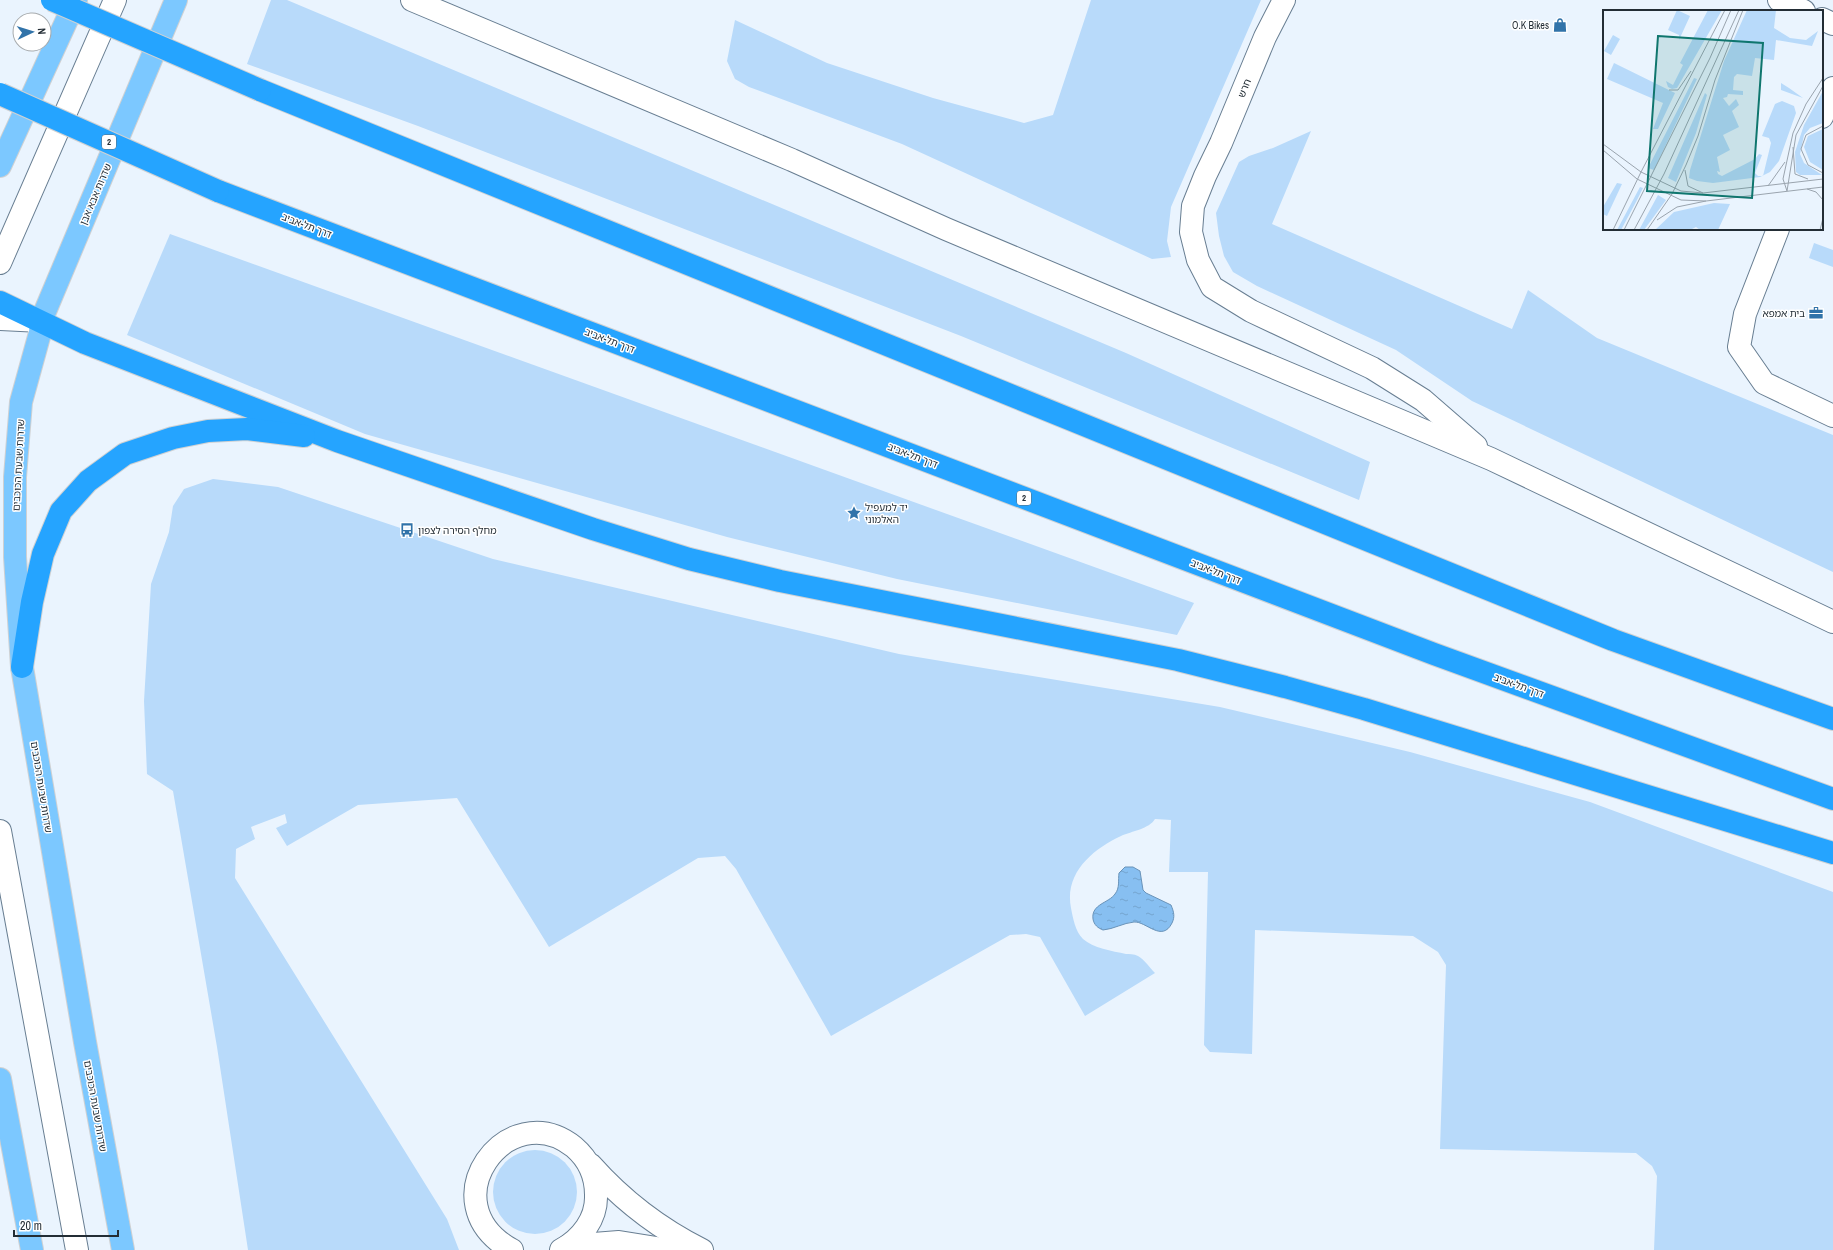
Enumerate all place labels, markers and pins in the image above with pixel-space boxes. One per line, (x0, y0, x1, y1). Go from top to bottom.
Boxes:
shop icon: O.K Bikes (1552, 17, 1568, 33)
place label: O.K Bikes (1512, 19, 1549, 32)
office icon: בית אמפא (1808, 305, 1824, 321)
place label: בית אמפא (1762, 307, 1805, 320)
place label: יד למעפיל האלמוני (865, 501, 908, 526)
place icon: יד למעפיל האלמוני (846, 505, 862, 521)
bus stop icon: מחלף הסירה לצפון (399, 522, 415, 538)
place label: מחלף הסירה לצפון (418, 524, 497, 537)

